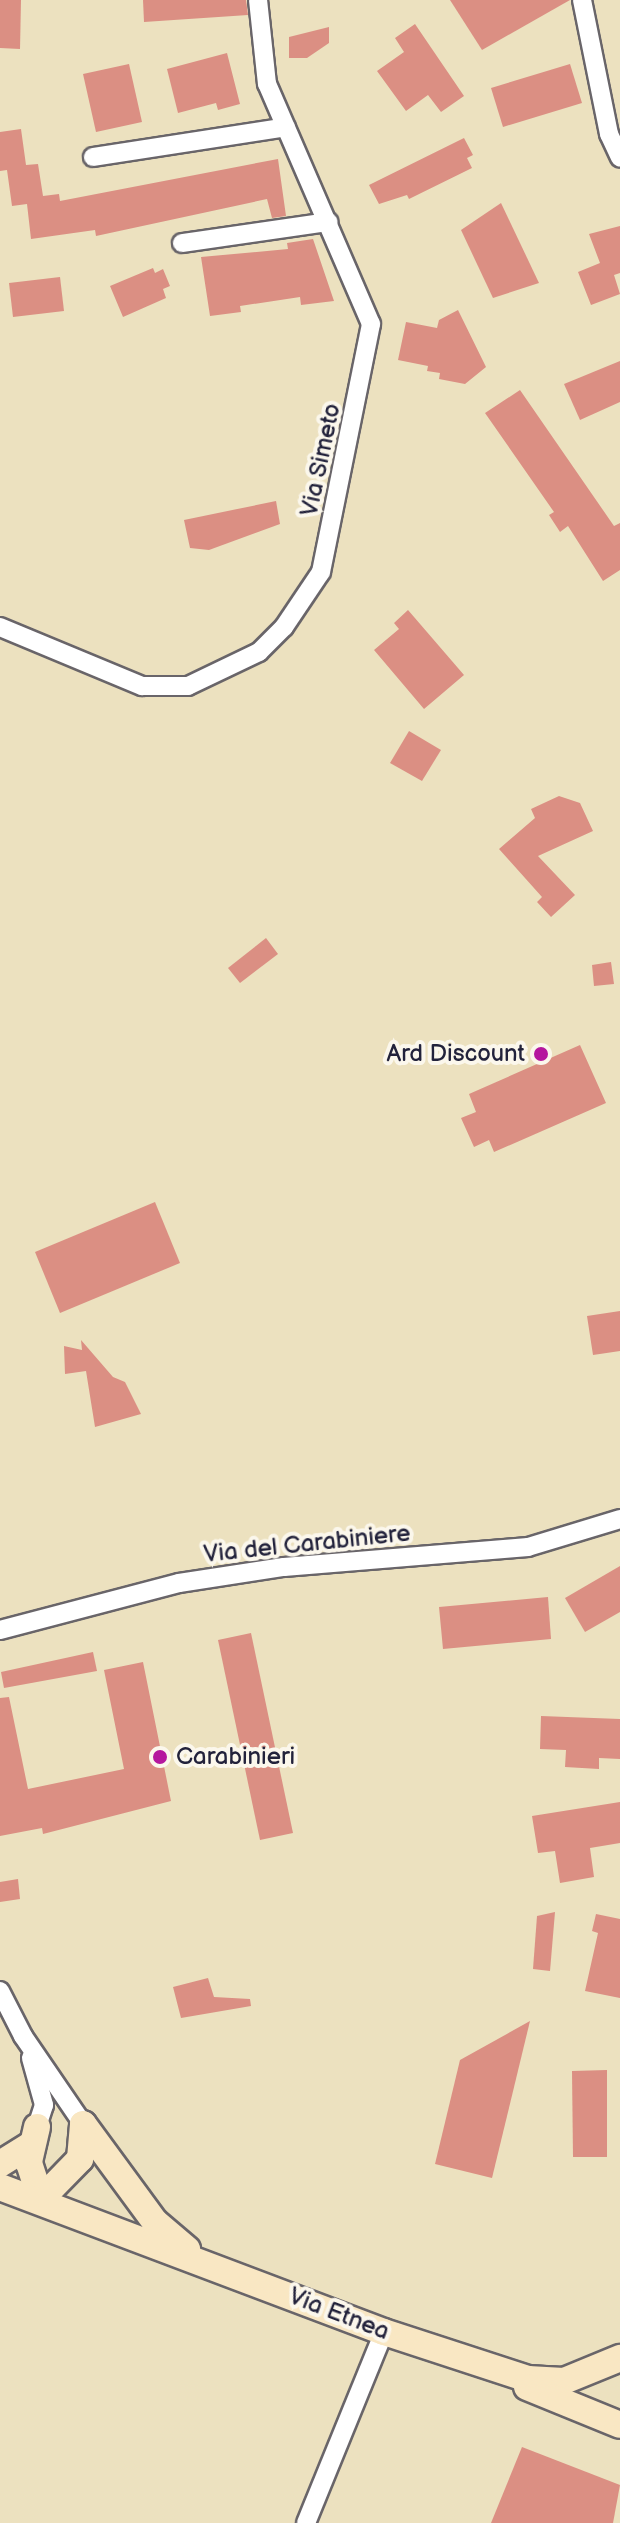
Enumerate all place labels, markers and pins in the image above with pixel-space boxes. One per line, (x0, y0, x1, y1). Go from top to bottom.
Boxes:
place label: Ard Discount (386, 1040, 525, 1068)
marker: Ard Discount (532, 1045, 550, 1063)
place label: Carabinieri (176, 1743, 295, 1771)
marker: Carabinieri (151, 1748, 169, 1766)

